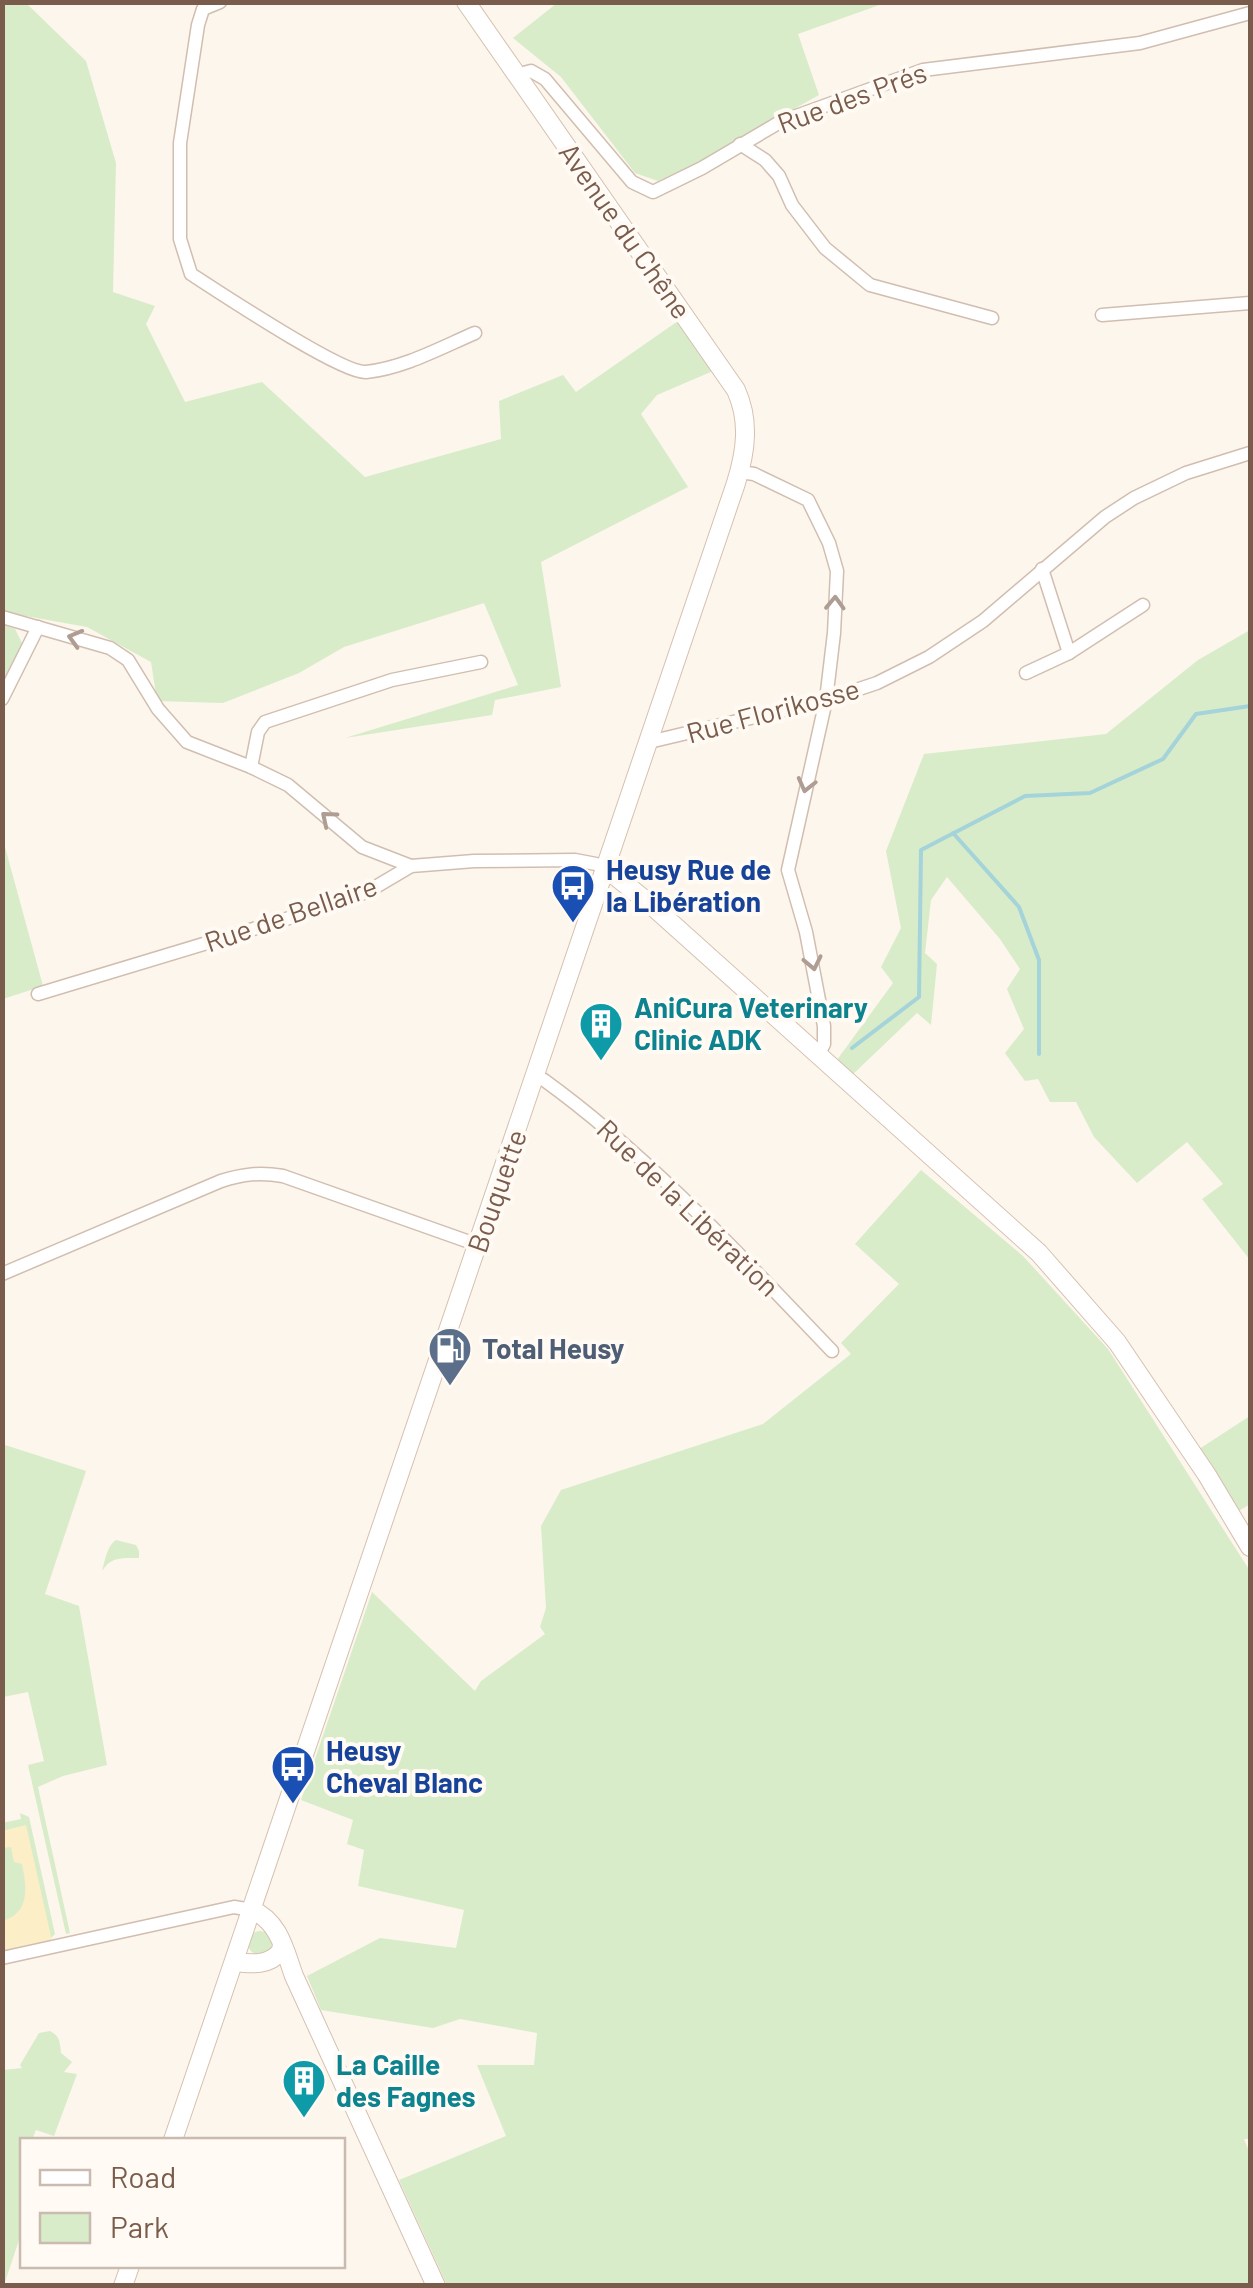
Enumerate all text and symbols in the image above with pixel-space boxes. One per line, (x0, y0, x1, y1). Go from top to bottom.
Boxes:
street label: Rue des Prés (772, 54, 931, 140)
street label: Avenue du Chêne (552, 136, 699, 325)
one-way arrow (825, 595, 846, 611)
one-way arrow (67, 629, 84, 650)
street label: Rue Florikosse (682, 671, 863, 749)
one-way arrow (797, 776, 818, 793)
one-way arrow (321, 811, 339, 829)
place label: Heusy Rue de la Libération (606, 852, 771, 918)
bus stop icon: Heusy Rue de la Libération (550, 863, 596, 924)
street label: Rue de Bellaire (200, 868, 381, 958)
one-way arrow (801, 954, 822, 971)
place label: AniCura Veterinary Clinic ADK (634, 990, 868, 1056)
building icon: AniCura Veterinary Clinic ADK (578, 1001, 624, 1062)
street label: Rue de la Libération (591, 1112, 787, 1303)
street label: Bouquette (459, 1125, 533, 1257)
fuel station icon: Total Heusy (427, 1326, 473, 1387)
place label: Total Heusy (482, 1331, 624, 1365)
place label: Heusy Cheval Blanc (326, 1733, 483, 1799)
bus stop icon: Heusy Cheval Blanc (270, 1744, 316, 1805)
place label: La Caille des Fagnes (336, 2047, 476, 2113)
building icon: La Caille des Fagnes (281, 2058, 327, 2119)
legend (20, 2138, 345, 2268)
text: Road (110, 2158, 176, 2194)
text: Park (110, 2208, 169, 2244)

